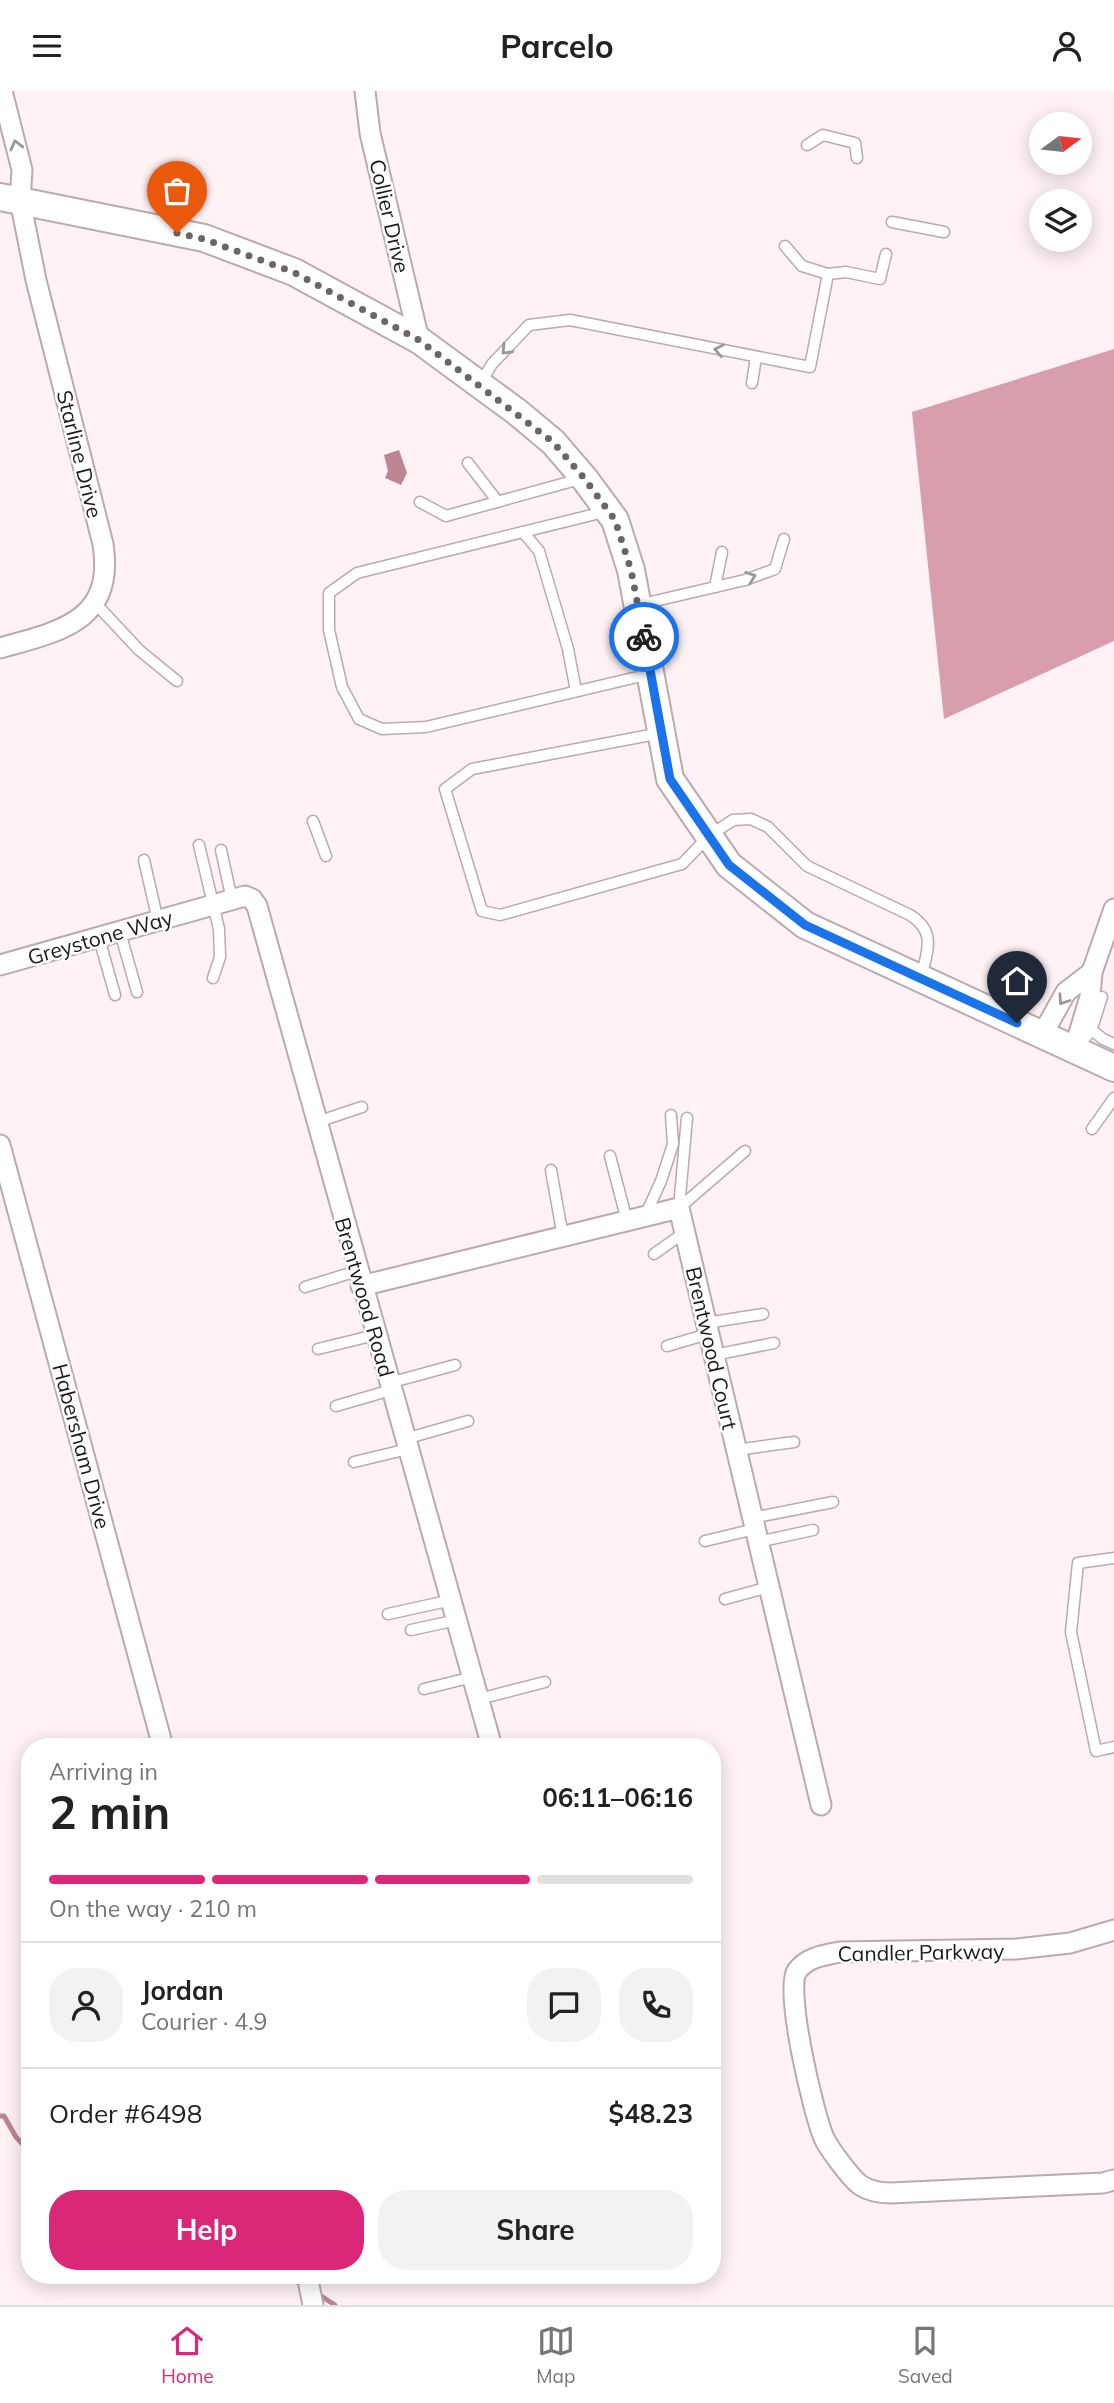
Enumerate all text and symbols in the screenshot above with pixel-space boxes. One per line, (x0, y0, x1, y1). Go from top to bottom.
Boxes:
text: Parcelo (500, 26, 614, 66)
icon: menu (28, 27, 66, 65)
icon: person (1048, 27, 1086, 65)
north arrow (1029, 112, 1092, 175)
map controls (1029, 112, 1092, 252)
one-way arrow (10, 139, 24, 151)
street label: Collier Drive (364, 157, 416, 275)
pin (147, 161, 207, 233)
icon: bag (158, 172, 196, 210)
button: layers (1029, 189, 1092, 252)
one-way arrow (501, 342, 514, 355)
one-way arrow (713, 343, 725, 358)
street label: Starline Drive (52, 388, 108, 520)
one-way arrow (745, 571, 757, 585)
courier (609, 602, 679, 672)
icon: bike (625, 618, 663, 656)
street label: Greystone Way (25, 904, 175, 970)
pin (987, 951, 1047, 1023)
icon: home (998, 962, 1036, 1000)
one-way arrow (1059, 992, 1071, 1005)
street label: Brentwood Road (330, 1214, 400, 1380)
street label: Brentwood Court (681, 1264, 743, 1432)
street label: Habersham Drive (47, 1360, 117, 1532)
text: Arriving in (49, 1757, 158, 1786)
text: 06:11–06:16 (542, 1781, 693, 1814)
text: 2 min (49, 1783, 170, 1841)
text: On the way · 210 m (49, 1894, 257, 1923)
street label: Candler Parkway (837, 1938, 1005, 1966)
button: person (49, 1968, 123, 2042)
button: chat (527, 1968, 601, 2042)
button: phone (619, 1968, 693, 2042)
text: Jordan (141, 1974, 224, 2007)
text: Courier · 4.9 (141, 2007, 267, 2036)
text: Order #6498 (49, 2097, 202, 2130)
text: $48.23 (609, 2097, 693, 2130)
button: Help (49, 2190, 364, 2270)
button: Share (378, 2190, 693, 2270)
tab: Home (161, 2322, 214, 2388)
tab: Map (536, 2322, 575, 2388)
tab: Saved (898, 2322, 953, 2388)

